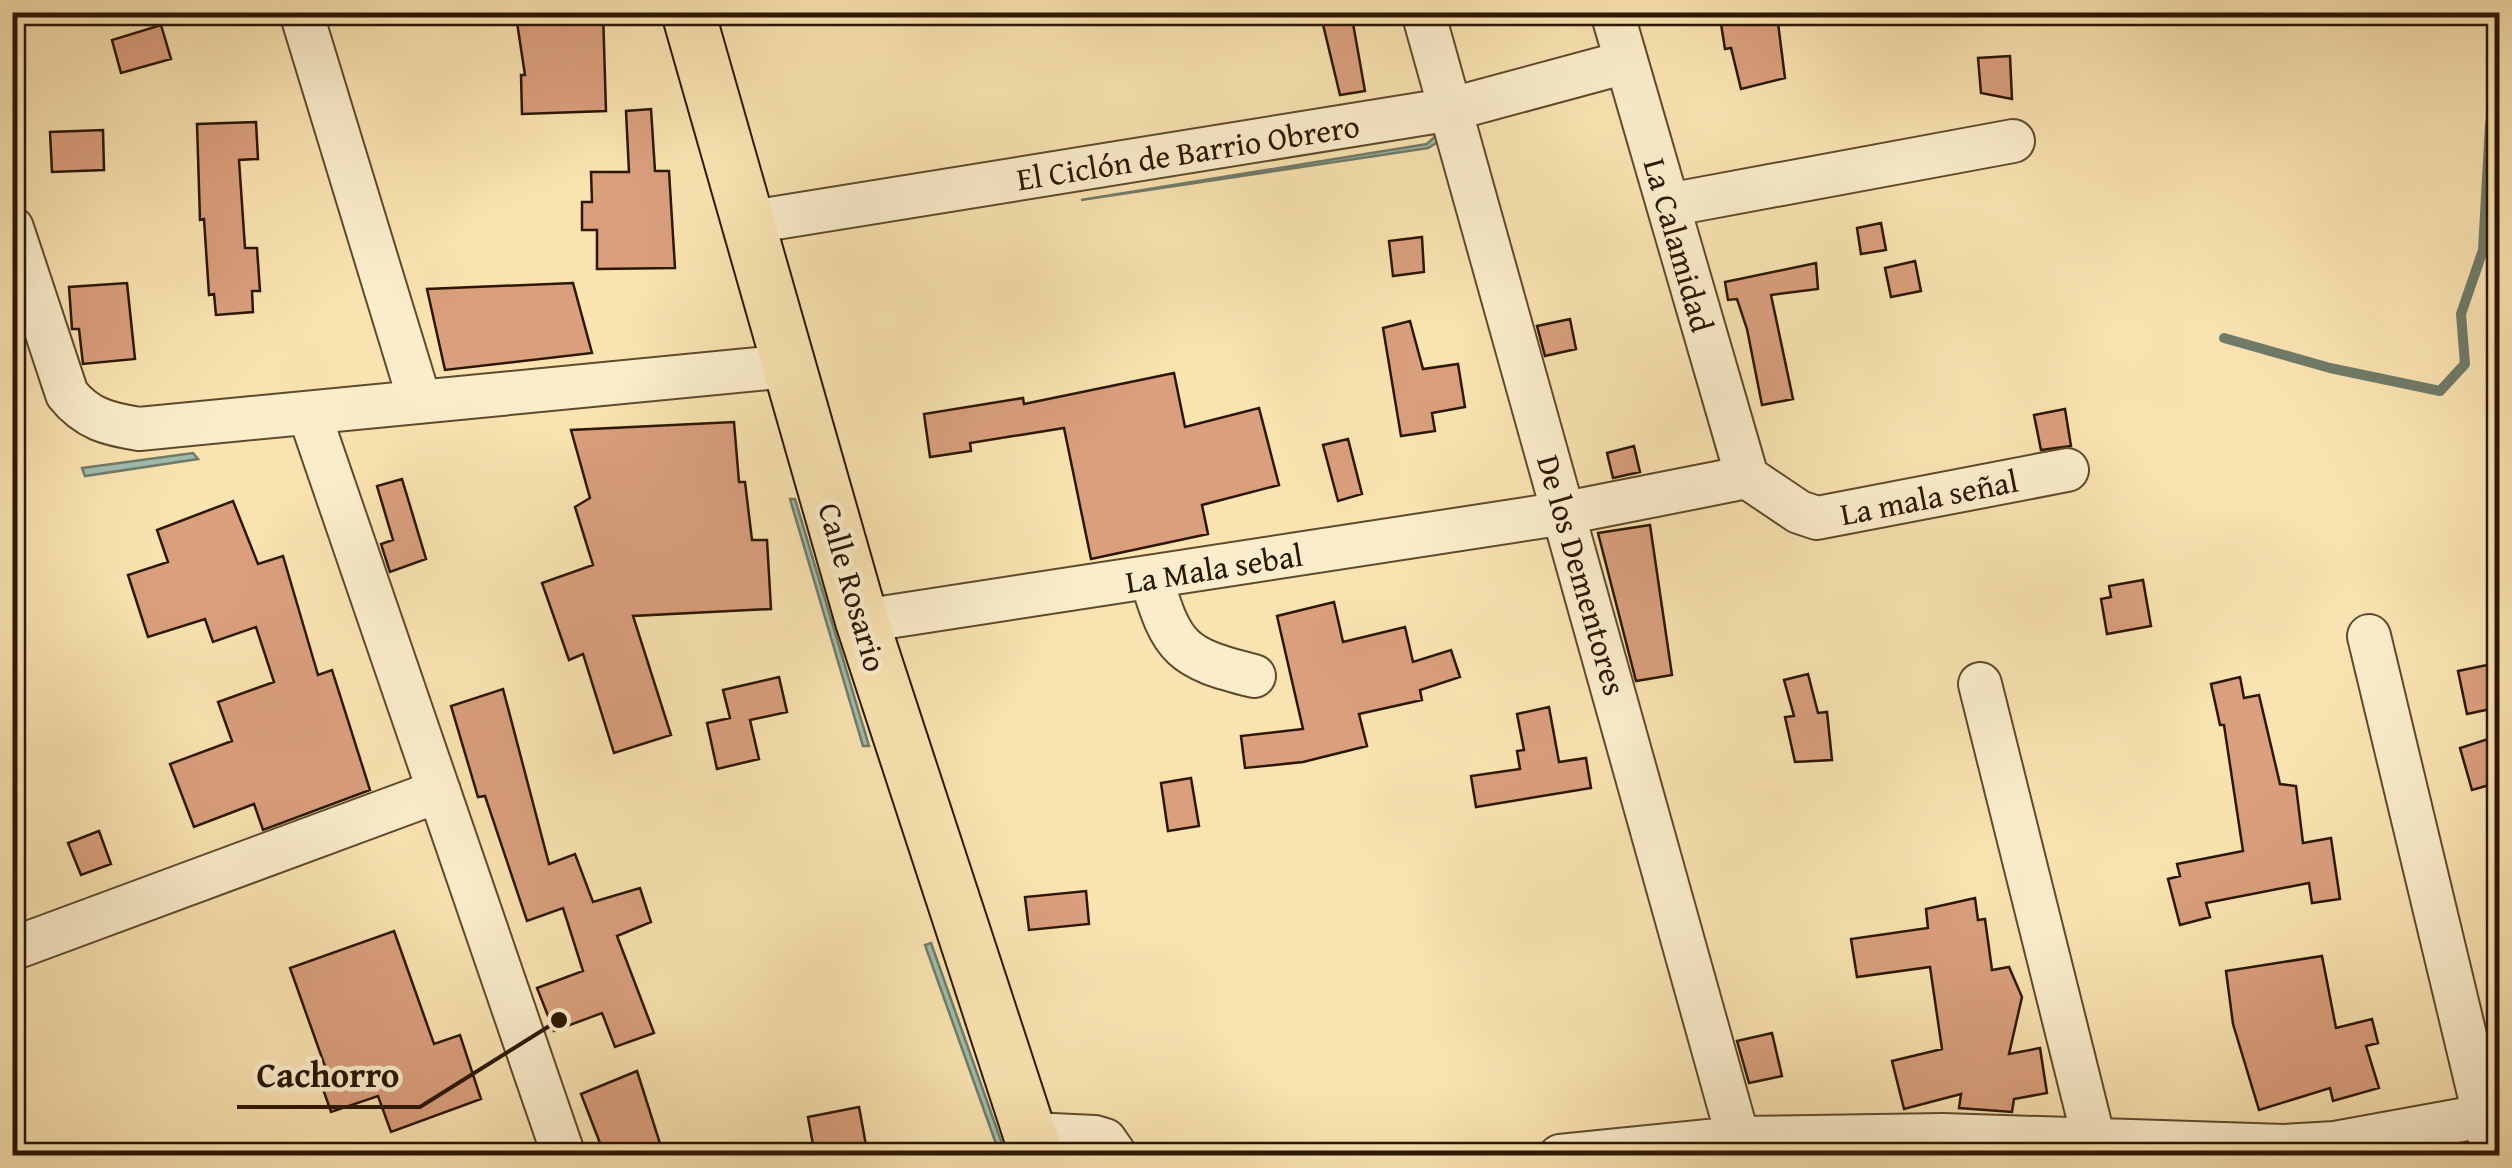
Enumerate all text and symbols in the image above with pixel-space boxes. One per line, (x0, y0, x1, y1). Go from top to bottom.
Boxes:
street label: El Ciclón de Barrio Obrero (1013, 102, 1363, 202)
street label: La Calamidad (1632, 153, 1726, 337)
street label: De los Dementores (1525, 449, 1639, 701)
street label: La mala señal (1836, 457, 2022, 537)
street label: Calle Rosario (806, 497, 900, 677)
street label: La Mala sebal (1122, 531, 1306, 605)
callout: Cachorro (237, 1042, 420, 1107)
text: Cachorro (257, 1049, 399, 1100)

